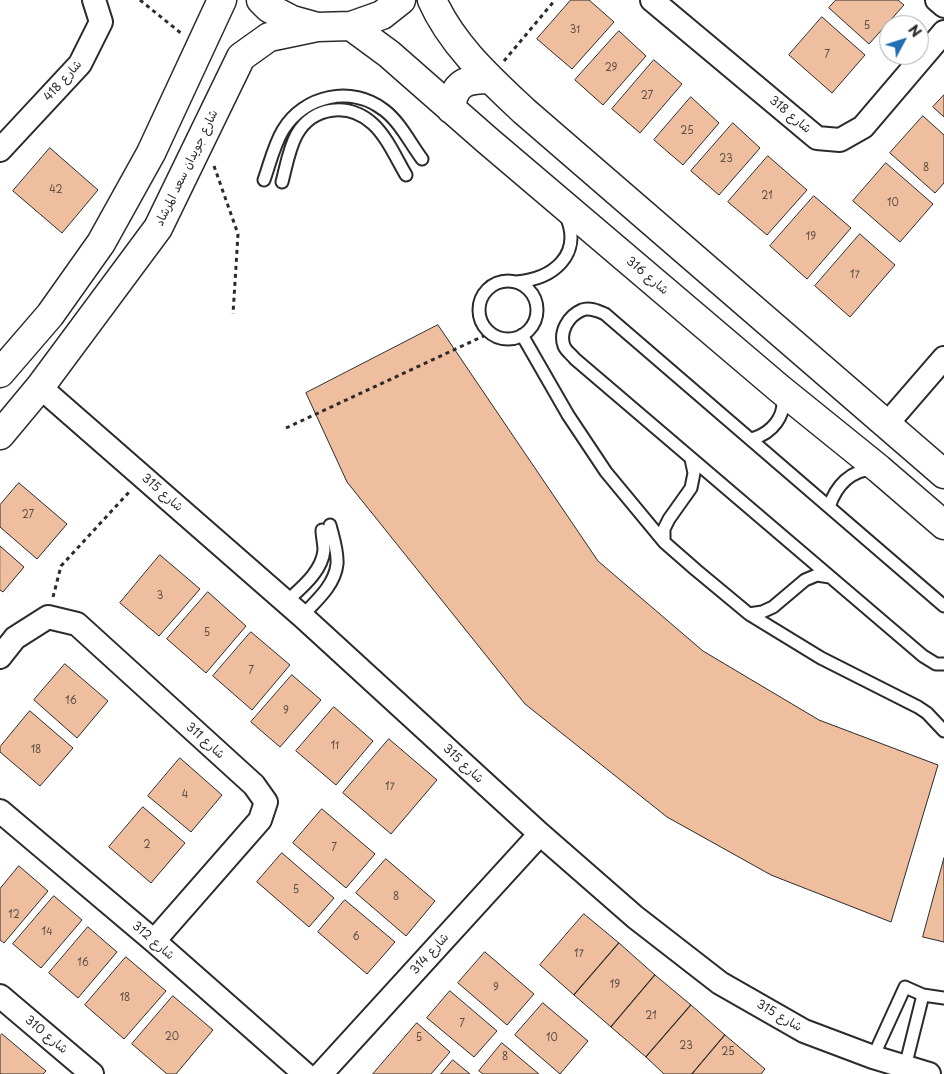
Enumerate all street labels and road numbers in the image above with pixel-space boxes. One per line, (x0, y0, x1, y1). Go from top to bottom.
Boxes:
street label: شارع 418 (41, 58, 85, 104)
street label: شارع 318 (766, 93, 814, 137)
street label: شارع جويدان سعد المرشاد (153, 108, 221, 228)
street label: شارع 316 (623, 254, 671, 298)
street label: شارع 315 (138, 471, 186, 515)
street label: شارع 311 (183, 720, 227, 762)
street label: شارع 315 (440, 742, 486, 786)
street label: شارع 312 (129, 919, 177, 963)
street label: شارع 314 (408, 930, 452, 978)
street label: شارع 315 (754, 997, 804, 1035)
street label: شارع 310 (22, 1013, 70, 1057)

